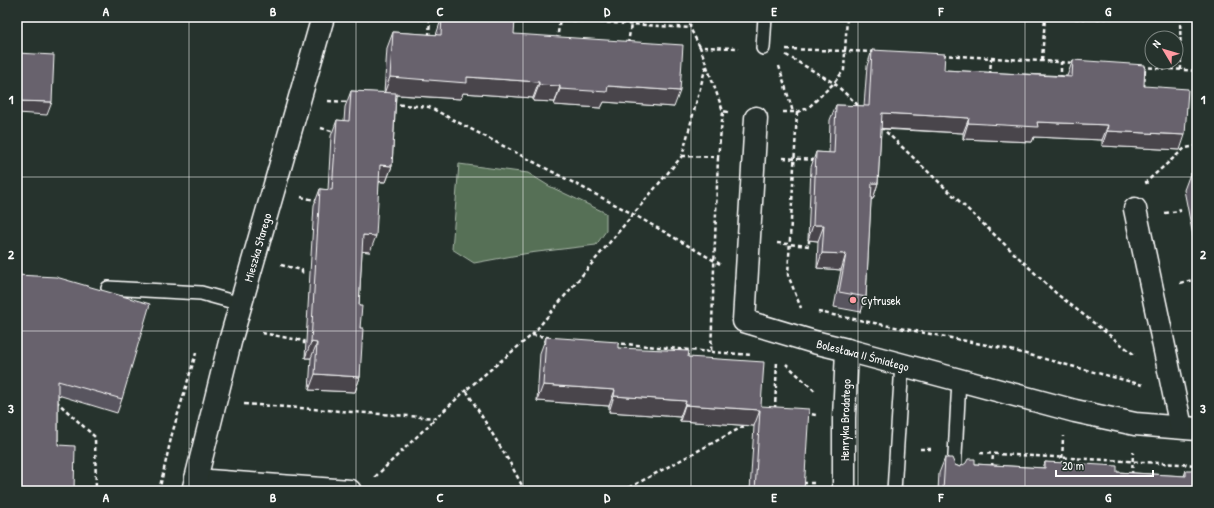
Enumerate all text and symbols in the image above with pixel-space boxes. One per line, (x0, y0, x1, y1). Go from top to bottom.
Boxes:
text: A (103, 2, 110, 20)
text: B (270, 2, 277, 20)
text: C (436, 2, 444, 20)
text: D (604, 2, 611, 20)
text: E (771, 2, 777, 20)
text: F (938, 2, 945, 20)
text: G (1105, 2, 1112, 20)
north arrow (1144, 30, 1184, 70)
text: N (1149, 37, 1164, 50)
text: 1 (9, 90, 14, 108)
text: 1 (1201, 90, 1206, 108)
street label: Mieszka Starego (239, 211, 275, 284)
text: 2 (8, 245, 15, 263)
text: 2 (1200, 245, 1207, 263)
place label: Cytrusek (861, 292, 901, 309)
marker: Cytrusek (848, 295, 858, 305)
street label: Bolesława II Śmiałego (815, 334, 911, 375)
street label: Henryka Brodatego (836, 378, 854, 461)
text: 3 (8, 399, 14, 417)
text: 3 (1200, 399, 1206, 417)
scale bar (1056, 452, 1153, 478)
text: 20 m (1062, 457, 1084, 474)
text: A (103, 488, 110, 506)
text: B (270, 488, 277, 506)
text: C (436, 488, 444, 506)
text: D (604, 488, 611, 506)
text: E (771, 488, 777, 506)
text: F (938, 488, 945, 506)
text: G (1105, 488, 1112, 506)

